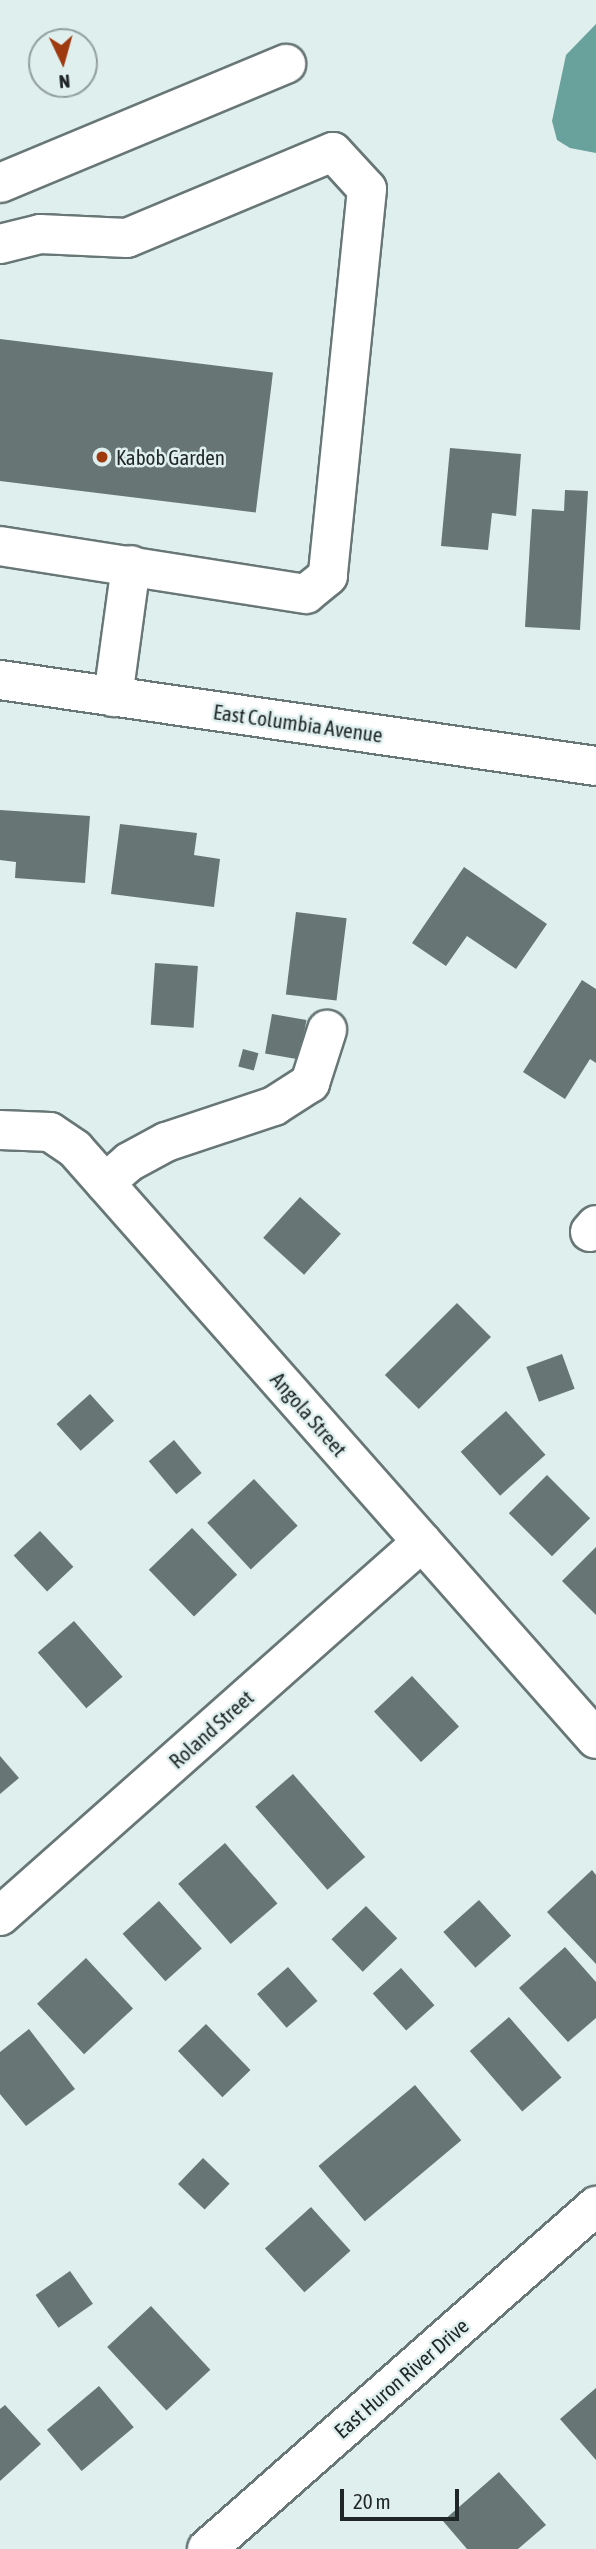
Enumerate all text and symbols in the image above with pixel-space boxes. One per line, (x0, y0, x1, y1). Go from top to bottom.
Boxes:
north arrow (28, 28, 98, 98)
text: N (58, 70, 71, 93)
place label: Kabob Garden (116, 444, 225, 470)
marker: Kabob Garden (94, 449, 110, 465)
street label: East Columbia Avenue (212, 699, 384, 747)
street label: Angola Street (266, 1367, 352, 1461)
street label: Roland Street (164, 1685, 258, 1773)
street label: East Huron River Drive (329, 2313, 473, 2443)
scale bar (344, 2476, 463, 2520)
text: 20 m (353, 2489, 391, 2513)

